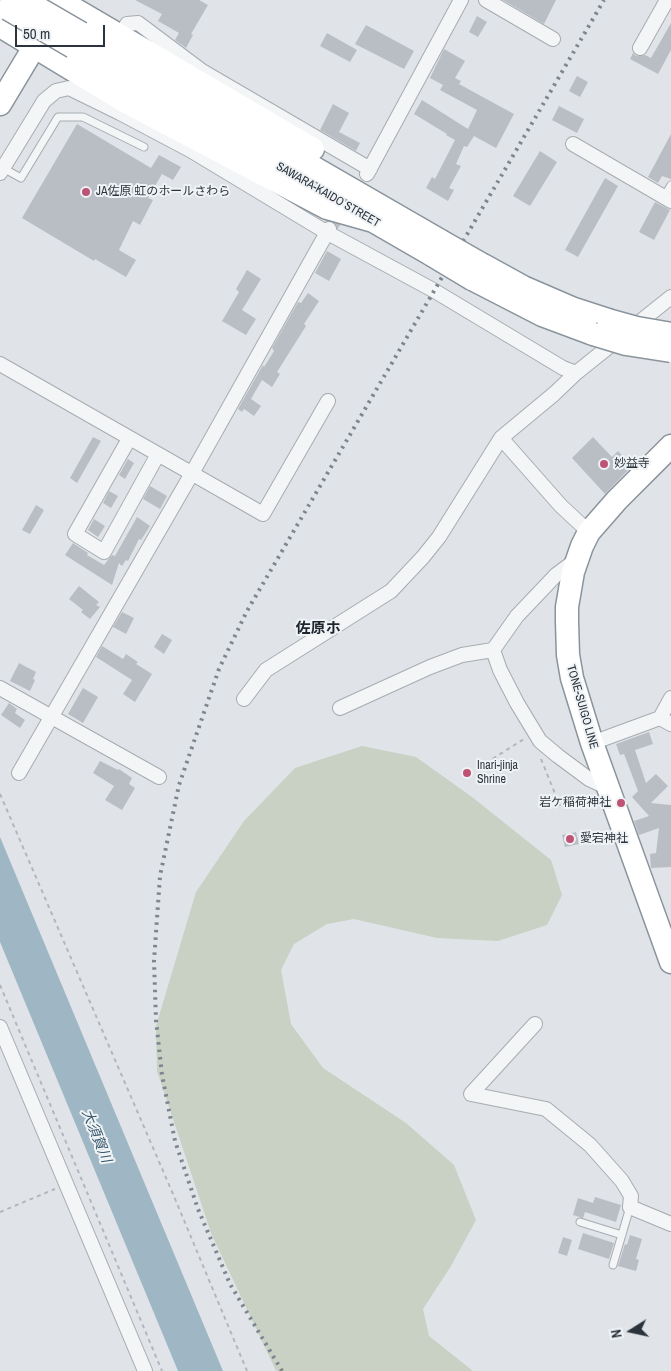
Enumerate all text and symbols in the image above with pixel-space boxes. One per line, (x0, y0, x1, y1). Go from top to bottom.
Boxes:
scale bar (18, 15, 108, 47)
text: 50 m (23, 23, 50, 44)
street label: SAWARA-KAIDO STREET (274, 159, 382, 231)
place label: JA佐原 虹のホールさわら (96, 185, 230, 199)
marker: JA佐原 虹のホールさわら (80, 186, 92, 198)
place label: 妙益寺 (614, 457, 650, 471)
marker: 妙益寺 (598, 458, 610, 470)
district label: 佐原ホ (296, 620, 340, 638)
street label: TONE-SUIGO LINE (563, 663, 601, 751)
place label: Inari-jinja Shrine (477, 759, 518, 787)
marker: Inari-jinja Shrine (461, 767, 473, 779)
place label: 岩ケ稲荷神社 (539, 796, 611, 810)
marker: 岩ケ稲荷神社 (615, 797, 627, 809)
place label: 愛宕神社 (580, 832, 628, 846)
marker: 愛宕神社 (564, 833, 576, 845)
water label: 大須賀川 (78, 1107, 114, 1165)
north arrow (606, 1306, 656, 1356)
text: N (607, 1328, 626, 1339)

